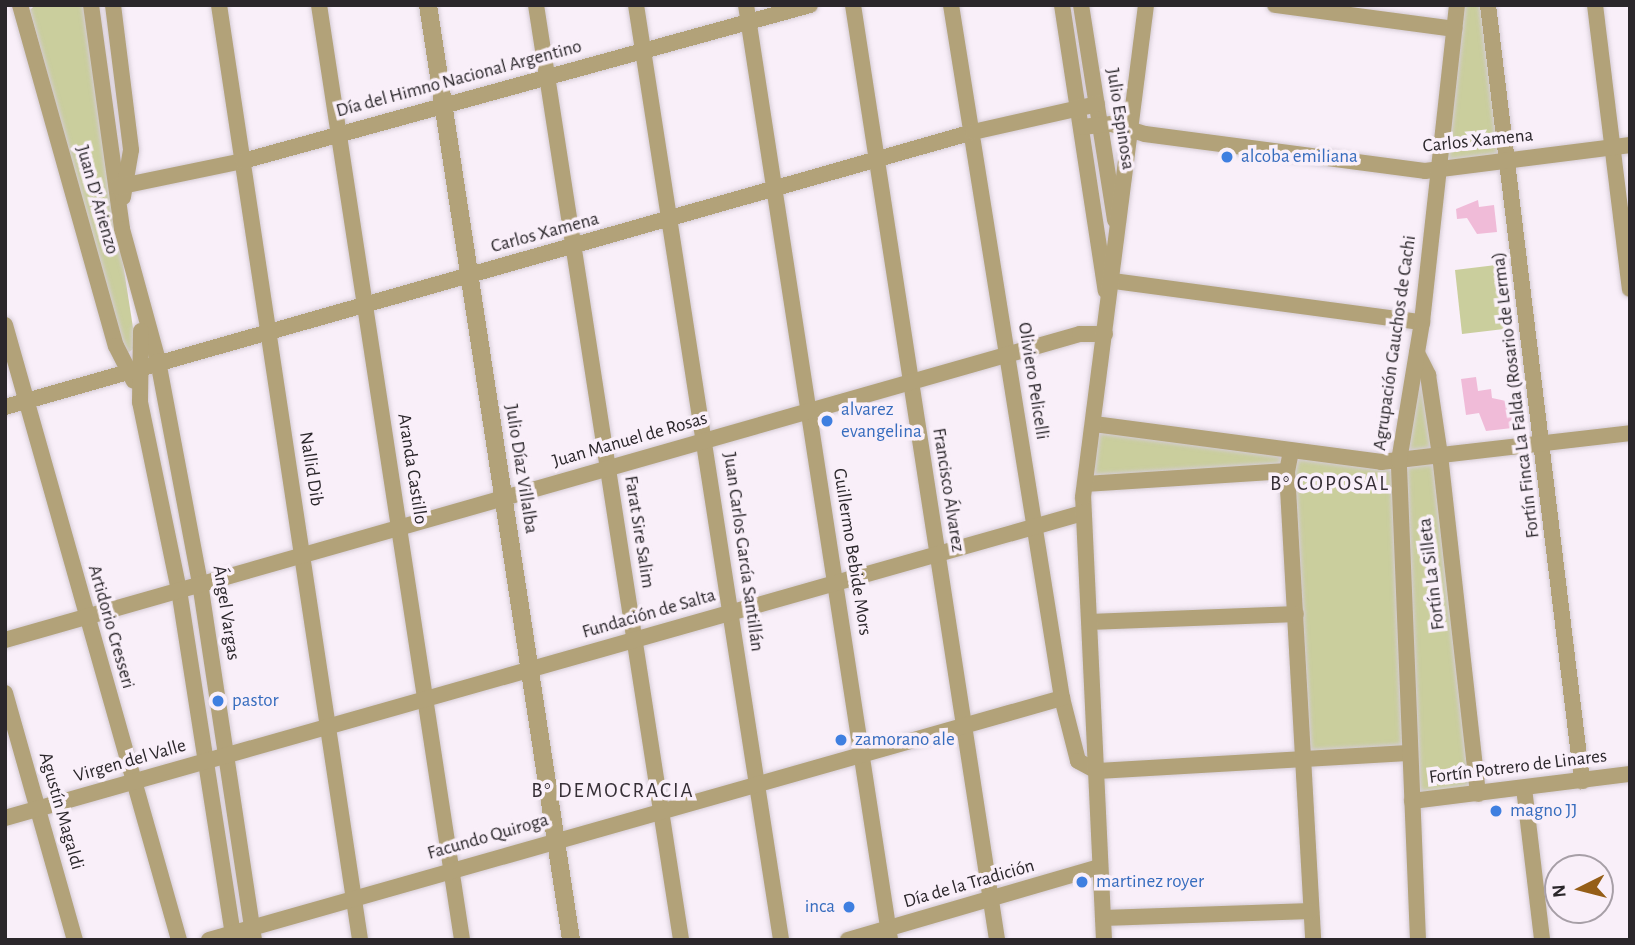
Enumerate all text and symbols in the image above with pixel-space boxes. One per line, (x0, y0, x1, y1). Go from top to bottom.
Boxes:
street label: Día del Himno Nacional Argentino (334, 35, 584, 123)
street label: Julio Espinosa (1101, 67, 1139, 171)
street label: Carlos Xamena (1422, 124, 1534, 158)
street label: Juan D' Arienzo (71, 143, 123, 257)
place label: alcoba emiliana (1241, 146, 1358, 168)
marker: alcoba emiliana (1219, 149, 1235, 165)
street label: Carlos Xamena (488, 208, 602, 258)
street label: Agrupación Gauchos de Cachi (1369, 234, 1421, 452)
street label: Fortín Finca La Falda (Rosario de Lerma) (1487, 250, 1545, 540)
street label: Oliviero Pelicelli (1012, 321, 1054, 441)
place label: alvarez evangelina (841, 399, 922, 443)
street label: Julio Díaz Villalba (500, 403, 542, 535)
street label: Juan Manuel de Rosas (550, 407, 710, 473)
street label: Aranda Castillo (392, 412, 432, 526)
marker: alvarez evangelina (819, 413, 835, 429)
street label: Francisco Álvarez (927, 426, 969, 554)
street label: Nallid Dib (294, 430, 328, 508)
street label: Juan Carlos García Santillán (718, 451, 768, 653)
street label: Guillermo Bebide Mors (828, 467, 876, 637)
district label: B° COPOSAL (1271, 471, 1389, 497)
street label: Farat Sire Salim (619, 474, 659, 590)
street label: Fortín La Silleta (1414, 517, 1450, 631)
street label: Artidorio Cresseri (82, 562, 140, 692)
street label: Ángel Vargas (207, 564, 245, 662)
street label: Fundación de Salta (580, 584, 718, 644)
place label: pastor (232, 690, 279, 712)
marker: pastor (210, 693, 226, 709)
place label: zamorano ale (855, 729, 955, 751)
marker: zamorano ale (833, 732, 849, 748)
street label: Virgen del Valle (71, 734, 189, 788)
street label: Fortín Potrero de Linares (1428, 745, 1608, 789)
street label: Agustín Magaldi (33, 750, 89, 872)
district label: B° DEMOCRACIA (533, 778, 693, 804)
place label: magno JJ (1510, 800, 1577, 822)
marker: magno JJ (1488, 803, 1504, 819)
street label: Facundo Quiroga (425, 809, 551, 865)
street label: Día de la Tradición (901, 854, 1037, 914)
north arrow (1544, 854, 1614, 924)
place label: martinez royer (1096, 871, 1204, 893)
marker: martinez royer (1074, 874, 1090, 890)
text: N (1549, 883, 1570, 899)
place label: inca (805, 896, 835, 918)
marker: inca (841, 899, 857, 915)

